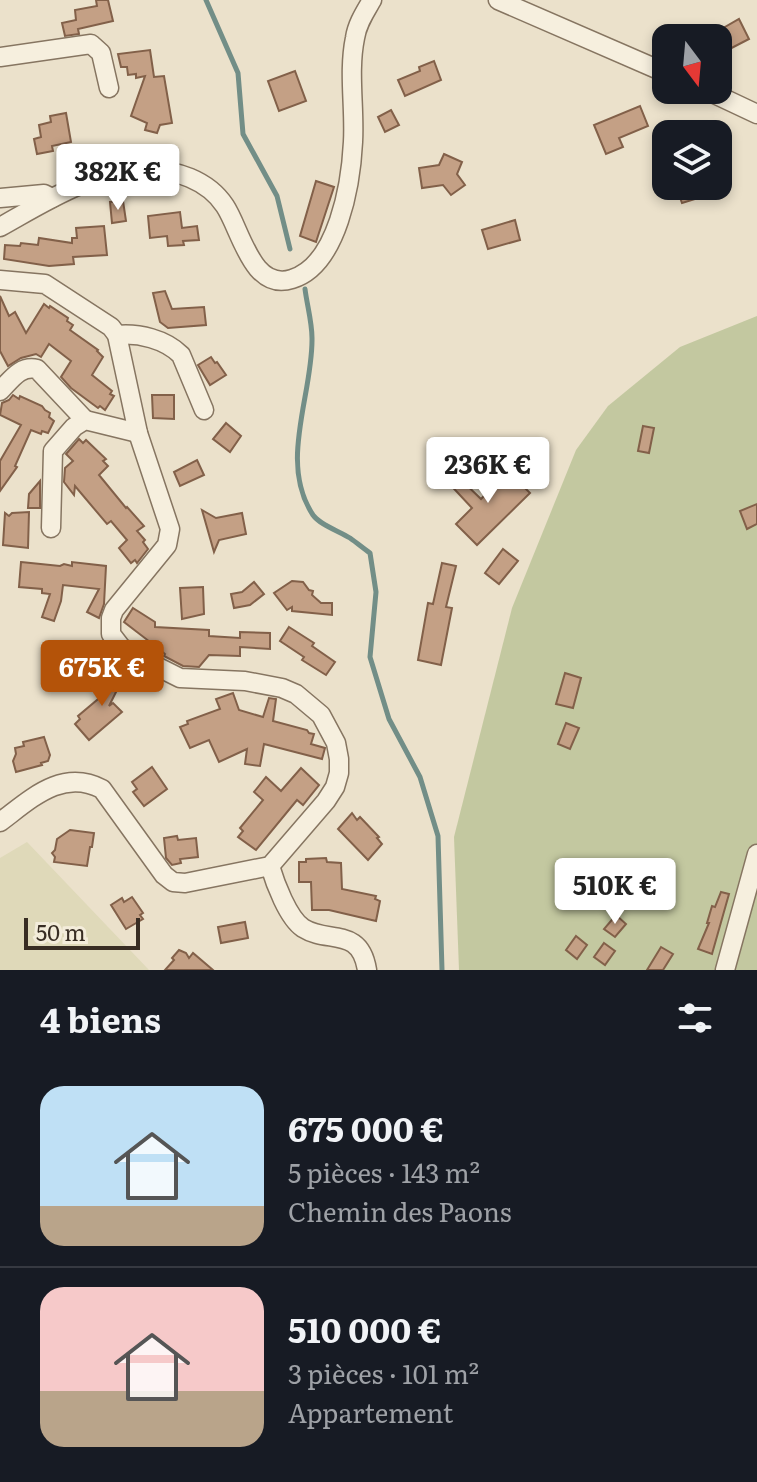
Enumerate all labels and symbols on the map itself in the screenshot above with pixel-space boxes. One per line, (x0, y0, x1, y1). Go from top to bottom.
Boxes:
north arrow (652, 24, 732, 104)
pin: 382K € (53, 144, 183, 212)
pin: 236K € (423, 437, 553, 505)
pin: 675K € (37, 640, 167, 708)
pin: 510K € (550, 858, 680, 926)
scale bar (24, 914, 140, 950)

